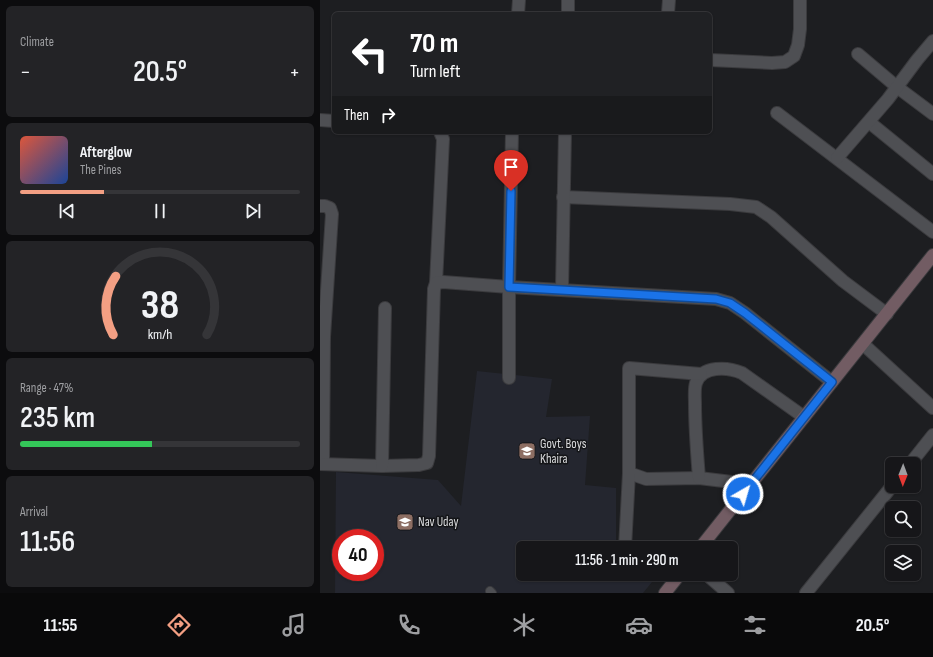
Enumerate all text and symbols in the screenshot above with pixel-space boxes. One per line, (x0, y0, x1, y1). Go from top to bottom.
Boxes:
text: 70 m (410, 27, 458, 60)
icon: left (344, 28, 396, 80)
text: Climate (20, 34, 54, 50)
text: 20.5° (133, 54, 187, 90)
text: − (20, 59, 31, 86)
text: + (289, 59, 300, 86)
text: Turn left (410, 61, 461, 82)
icon: right (377, 104, 399, 126)
text: Then (344, 106, 369, 125)
text: Afterglow (80, 143, 132, 162)
pin (494, 150, 528, 191)
icon: arrive (500, 156, 522, 178)
text: The Pines (80, 162, 121, 178)
icon: previous (56, 200, 78, 222)
icon: pause (149, 200, 171, 222)
icon: next (242, 200, 264, 222)
text: 38 (141, 280, 179, 329)
text: km/h (148, 325, 172, 342)
text: Range · 47% (20, 380, 73, 396)
text: 235 km (20, 400, 95, 436)
place label: Govt. Boys Khaira (540, 436, 587, 467)
school or university icon: Govt. Boys Khaira (517, 441, 537, 461)
north arrow (885, 457, 921, 493)
map controls (885, 457, 921, 581)
position arrow (722, 473, 764, 515)
button: search (885, 501, 921, 537)
text: Arrival (20, 504, 48, 520)
school or university icon: Nav Uday (395, 512, 415, 532)
place label: Nav Uday (418, 514, 458, 530)
text: 11:56 (20, 524, 75, 560)
speed limit sign: 40 (332, 529, 384, 581)
button: layers (885, 545, 921, 581)
text: 11:56 · 1 min · 290 m (575, 551, 679, 570)
icon: directions (165, 611, 193, 639)
icon: music (280, 611, 308, 639)
icon: phone (395, 611, 423, 639)
icon: climate (510, 611, 538, 639)
icon: car (625, 611, 653, 639)
icon: filters (741, 611, 769, 639)
text: 11:55 (44, 615, 78, 636)
text: 20.5° (856, 615, 889, 636)

